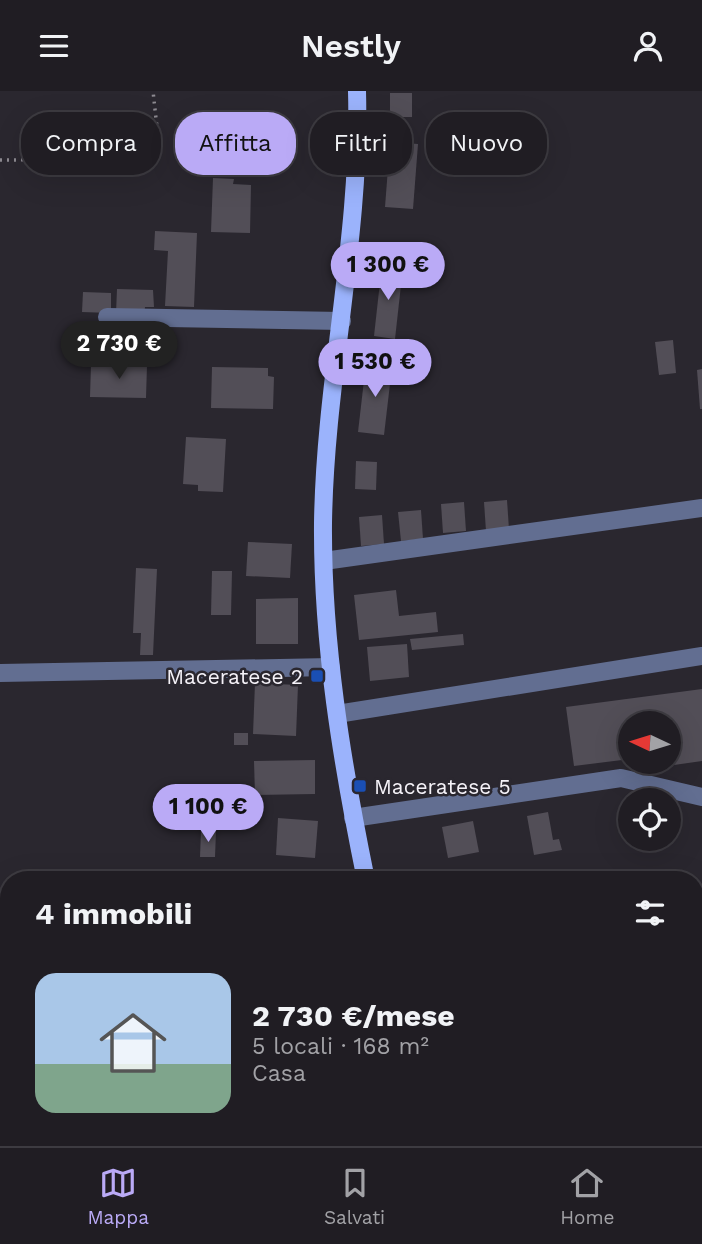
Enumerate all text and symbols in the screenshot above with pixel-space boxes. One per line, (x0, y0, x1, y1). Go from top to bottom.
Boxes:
icon: menu (35, 27, 73, 65)
text: Nestly (301, 27, 401, 65)
icon: person (629, 27, 667, 65)
chip: Compra (21, 112, 161, 175)
chip: Affitta (175, 112, 296, 175)
chip: Filtri (310, 112, 412, 175)
chip: Nuovo (426, 112, 547, 175)
pin: 1 300 € (323, 243, 453, 302)
text: 1 300 € (347, 251, 429, 278)
pin: 2 730 € (54, 321, 184, 381)
text: 2 730 € (77, 330, 161, 357)
pin: 1 530 € (310, 339, 440, 399)
text: 1 530 € (334, 348, 416, 375)
place label: Maceratese 2 (166, 664, 303, 689)
marker: Maceratese 2 (309, 668, 325, 684)
north arrow (618, 711, 681, 773)
map controls (618, 711, 681, 851)
place label: Maceratese 5 (374, 774, 511, 799)
marker: Maceratese 5 (352, 778, 368, 794)
pin: 1 100 € (143, 785, 273, 844)
button: locate (618, 788, 681, 851)
text: 1 100 € (169, 793, 247, 820)
icon: filters (631, 894, 669, 932)
text: 4 immobili (35, 896, 192, 931)
text: 2 730 €/mese (252, 998, 455, 1033)
icon: home (91, 1001, 175, 1085)
text: 5 locali · 168 m² (252, 1033, 429, 1060)
text: Casa (252, 1060, 306, 1087)
tab: Mappa (88, 1164, 149, 1229)
tab: Salvati (324, 1164, 385, 1229)
tab: Home (560, 1164, 614, 1229)

